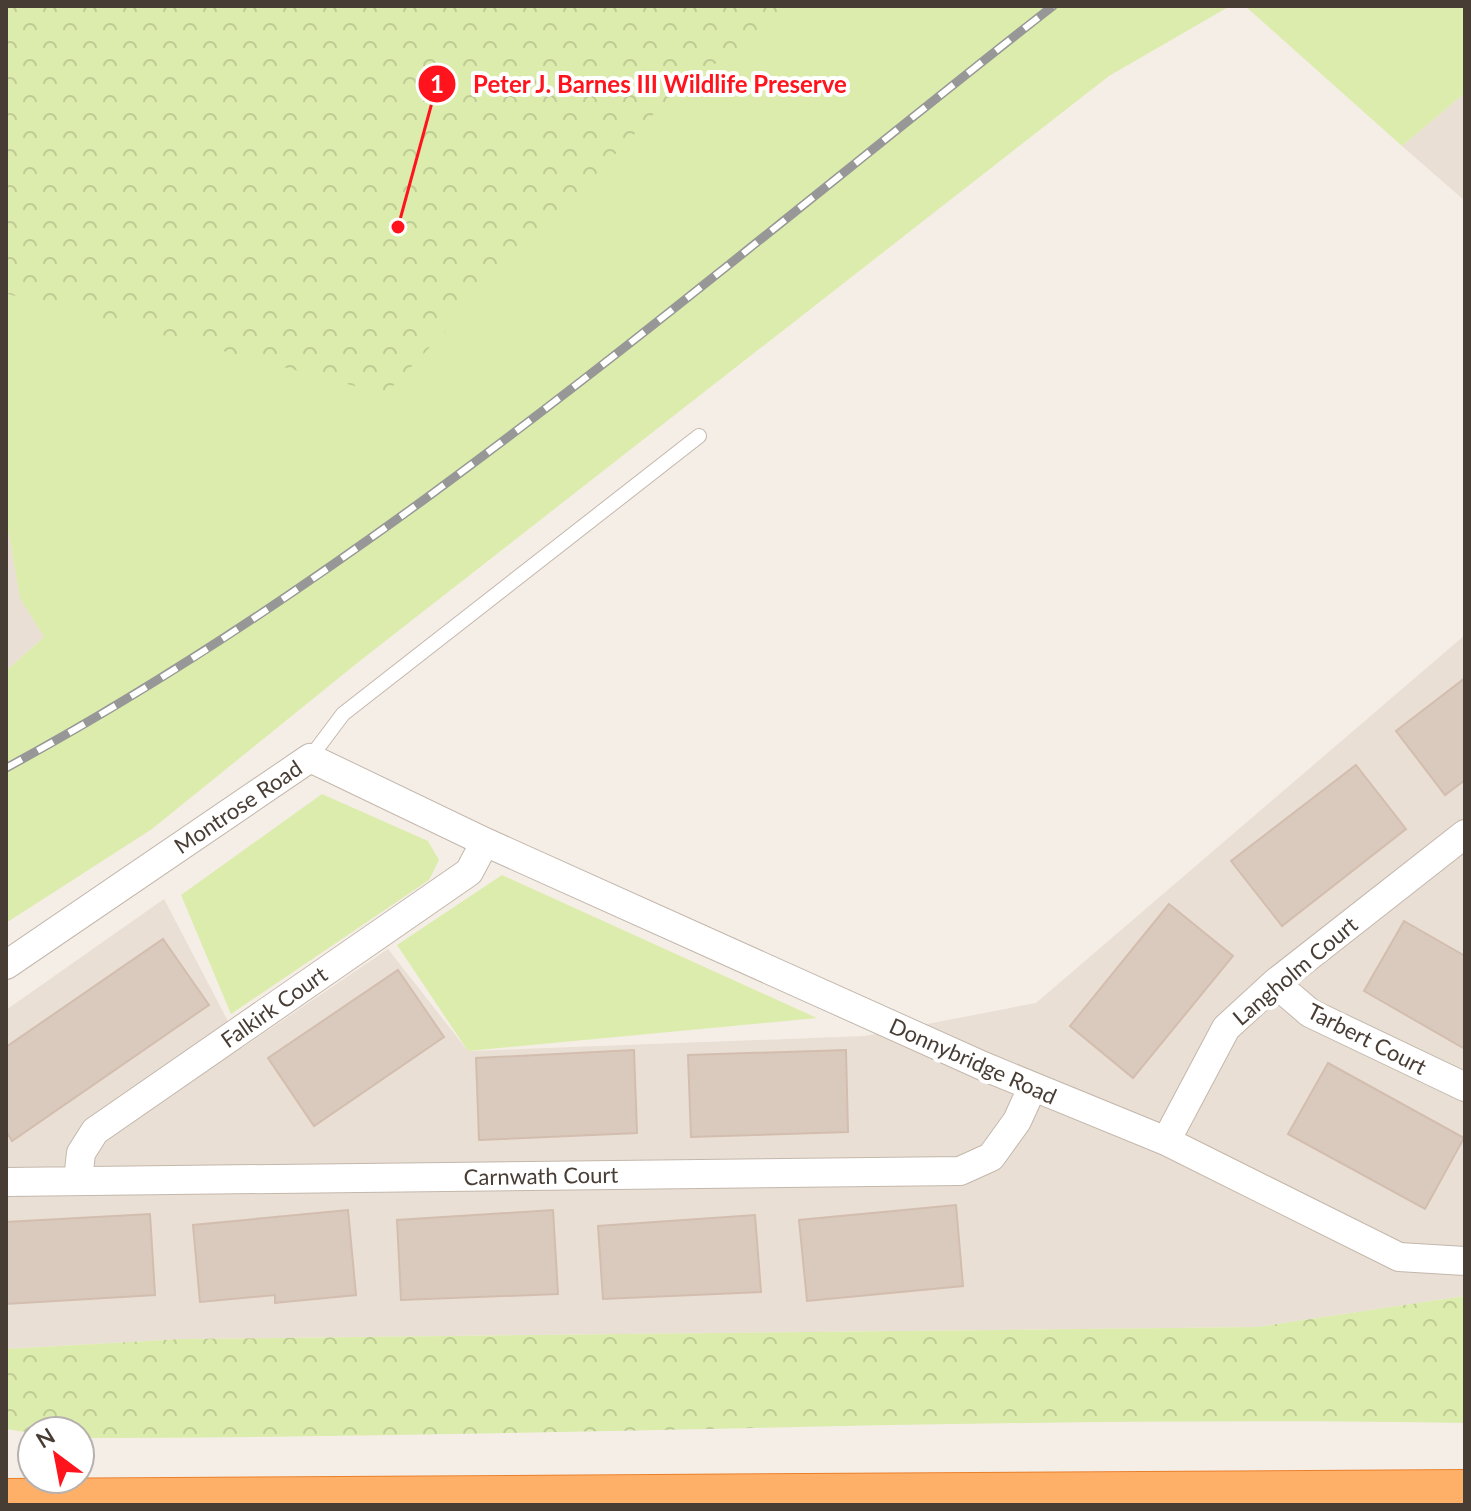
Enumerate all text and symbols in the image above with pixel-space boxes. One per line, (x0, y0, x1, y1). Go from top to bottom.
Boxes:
callout: Peter J. Barnes III Wildlife Preserve (417, 60, 864, 108)
text: 1 (430, 69, 444, 98)
text: Peter J. Barnes III Wildlife Preserve (473, 69, 847, 98)
street label: Montrose Road (169, 754, 307, 859)
street label: Langholm Court (1227, 910, 1363, 1031)
street label: Falkirk Court (215, 960, 332, 1053)
street label: Tarbert Court (1303, 997, 1431, 1080)
street label: Donnybridge Road (886, 1012, 1061, 1109)
street label: Carnwath Court (463, 1161, 619, 1190)
north arrow (16, 1415, 96, 1495)
text: N (31, 1422, 59, 1454)

